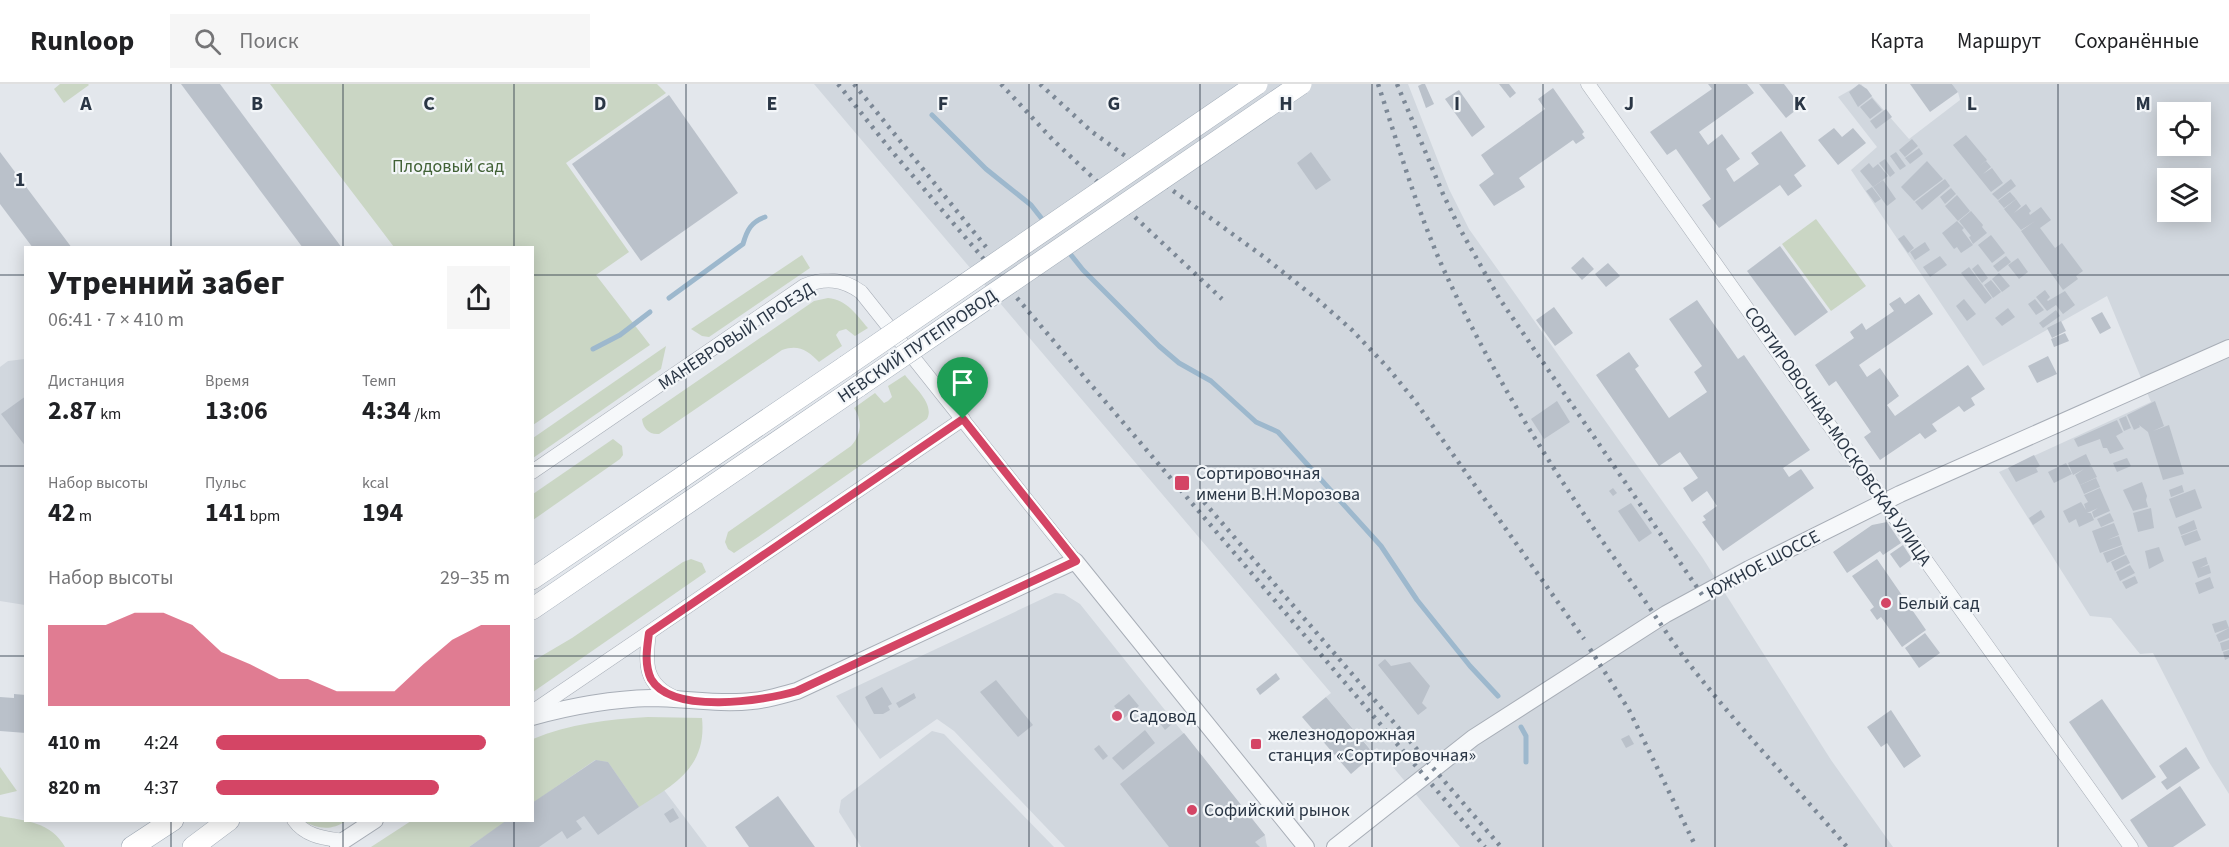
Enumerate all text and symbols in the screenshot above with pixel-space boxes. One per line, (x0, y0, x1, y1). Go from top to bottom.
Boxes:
search box (170, 14, 590, 68)
text: Runloop (30, 21, 134, 61)
icon: search (191, 25, 224, 58)
text: Поиск (239, 25, 299, 57)
text: Карта (1870, 26, 1924, 56)
text: Маршрут (1957, 26, 2041, 56)
text: Сохранённые (2074, 26, 2199, 56)
text: A (79, 90, 92, 118)
text: B (251, 90, 263, 118)
text: C (423, 90, 435, 118)
text: D (594, 90, 606, 118)
text: E (767, 90, 777, 118)
text: F (938, 90, 948, 118)
text: G (1108, 90, 1120, 118)
text: H (1279, 90, 1293, 118)
text: I (1454, 90, 1460, 118)
text: J (1624, 90, 1634, 118)
text: K (1794, 90, 1807, 118)
text: L (1967, 90, 1977, 118)
text: M (2135, 90, 2151, 118)
map controls (2157, 102, 2211, 222)
button: locate (2157, 102, 2211, 156)
park label: Плодовый сад (392, 154, 504, 179)
text: 1 (15, 166, 25, 194)
button: layers (2157, 168, 2211, 222)
text: Утренний забег (48, 260, 284, 307)
button: share (447, 266, 510, 329)
street label: МАНЕВРОВЫЙ ПРОЕЗД (653, 276, 820, 396)
street label: НЕВСКИЙ ПУТЕПРОВОД (833, 283, 1002, 409)
street label: СОРТИРОВОЧНАЯ-МОСКОВСКАЯ УЛИЦА (1738, 302, 1937, 571)
text: 06:41 · 7 × 410 m (48, 306, 184, 334)
pin (937, 357, 988, 419)
icon: arrive (946, 366, 979, 399)
text: Дистанция (48, 370, 125, 392)
text: Время (205, 370, 250, 392)
text: Темп (362, 370, 396, 392)
text: 2.87 (48, 392, 97, 429)
text: 13:06 (205, 392, 268, 429)
text: 4:34 (362, 392, 411, 429)
text: km (97, 403, 121, 425)
text: /km (411, 403, 441, 425)
place label: Сортировочная имени В.Н.Морозова (1196, 461, 1360, 507)
text: Набор высоты (48, 472, 148, 494)
text: Пульс (205, 472, 246, 494)
text: kcal (362, 472, 389, 494)
marker: Сортировочная имени В.Н.Морозова (1173, 474, 1191, 492)
text: 42 (48, 494, 75, 531)
text: 141 (205, 494, 246, 531)
text: 194 (362, 494, 403, 531)
text: m (75, 505, 92, 527)
text: bpm (246, 505, 280, 527)
street label: ЮЖНОЕ ШОССЕ (1702, 524, 1824, 605)
text: Набор высоты (48, 564, 173, 592)
text: 29–35 m (440, 564, 510, 592)
place label: Белый сад (1898, 591, 1980, 616)
marker: Белый сад (1879, 596, 1893, 610)
place label: Садовод (1129, 704, 1197, 729)
marker: Садовод (1110, 709, 1124, 723)
place label: железнодорожная станция «Сортировочная» (1268, 722, 1476, 768)
text: 410 m (48, 729, 101, 757)
text: 4:24 (144, 729, 179, 757)
marker: железнодорожная станция «Сортировочная» (1249, 737, 1263, 751)
text: 820 m (48, 774, 101, 802)
text: 4:37 (144, 774, 179, 802)
place label: Софийский рынок (1204, 798, 1350, 823)
marker: Софийский рынок (1185, 803, 1199, 817)

